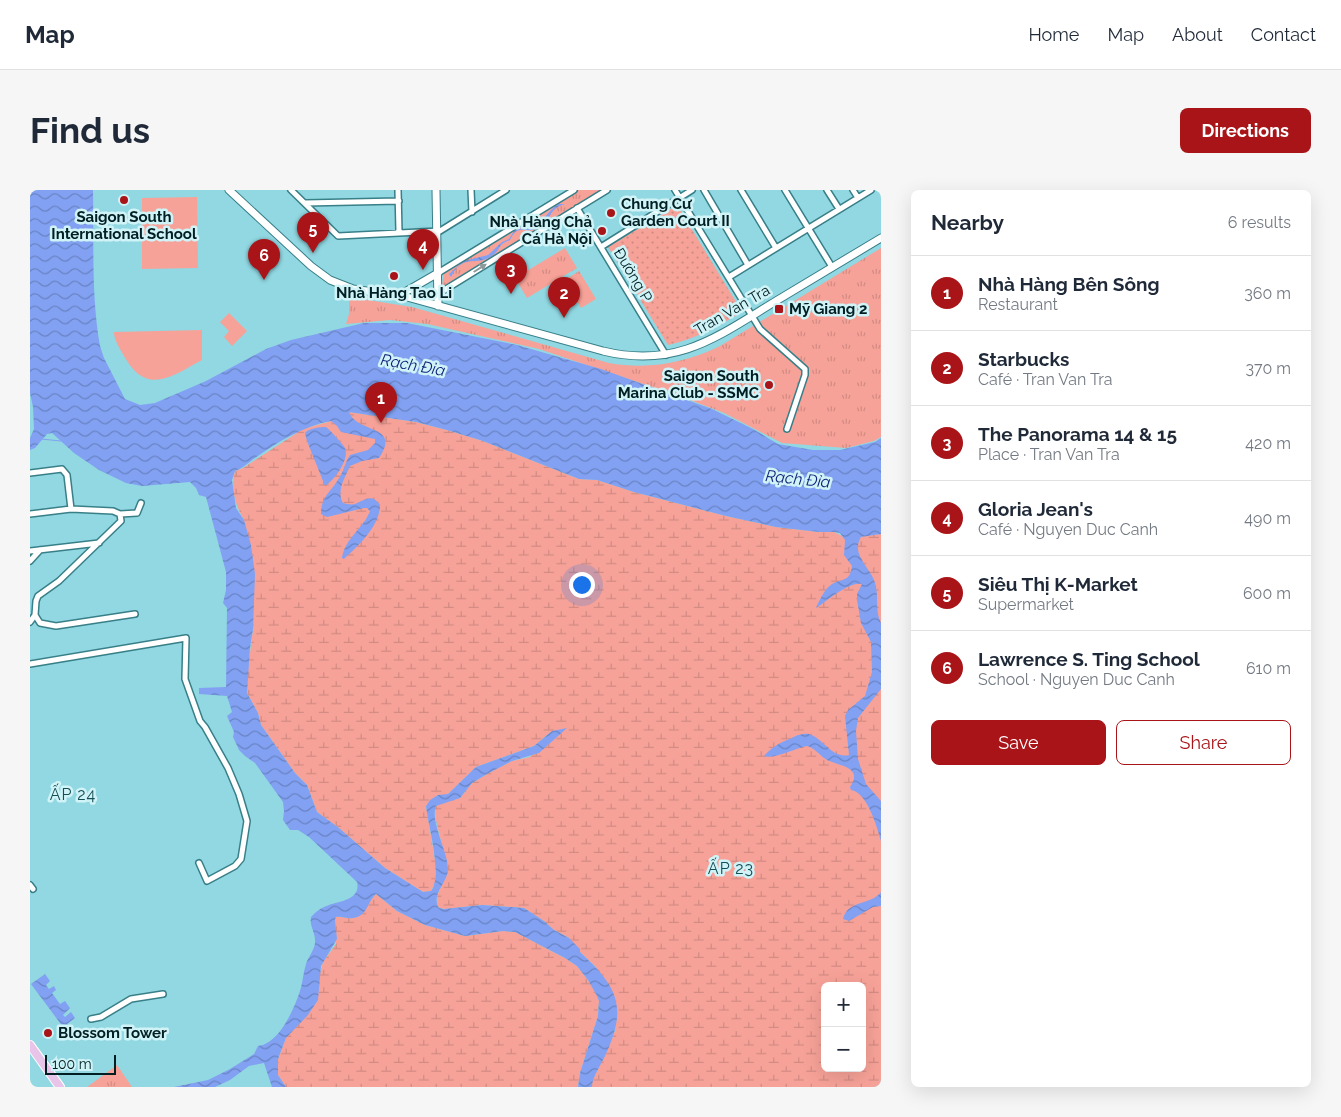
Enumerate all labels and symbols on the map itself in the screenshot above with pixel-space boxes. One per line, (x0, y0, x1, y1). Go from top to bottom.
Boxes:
marker: Saigon South International School (118, 194, 130, 206)
place label: Chung Cư Garden Court II (621, 195, 730, 230)
marker: Chung Cư Garden Court II (605, 207, 617, 219)
place label: Saigon South International School (51, 208, 197, 243)
pin: 5 (297, 212, 329, 253)
place label: Nhà Hàng Chả Cá Hà Nội (489, 213, 592, 248)
marker: Nhà Hàng Chả Cá Hà Nội (596, 225, 608, 237)
pin: 4 (407, 229, 439, 270)
pin: 6 (248, 239, 280, 280)
street label: Đường P (610, 245, 656, 305)
pin: 3 (495, 253, 527, 294)
one-way arrow (473, 264, 486, 273)
marker: Nhà Hàng Tao Li (388, 270, 400, 282)
pin: 2 (548, 277, 580, 318)
street label: Tran Van Tra (691, 281, 773, 339)
place label: Nhà Hàng Tao Li (336, 284, 452, 302)
place label: Mỹ Giang 2 (789, 300, 867, 318)
marker: Mỹ Giang 2 (773, 303, 785, 315)
water label: Rạch Đỉa (379, 350, 447, 380)
place label: Saigon South Marina Club - SSMC (618, 367, 759, 402)
marker: Saigon South Marina Club - SSMC (763, 379, 775, 391)
pin: 1 (365, 382, 397, 423)
water label: Rạch Đỉa (765, 466, 832, 492)
your location (569, 572, 595, 598)
district label: ẤP 24 (50, 783, 96, 804)
district label: ẤP 23 (708, 857, 754, 878)
place label: Blossom Tower (58, 1024, 167, 1042)
marker: Blossom Tower (42, 1027, 54, 1039)
scale bar (45, 1052, 116, 1075)

